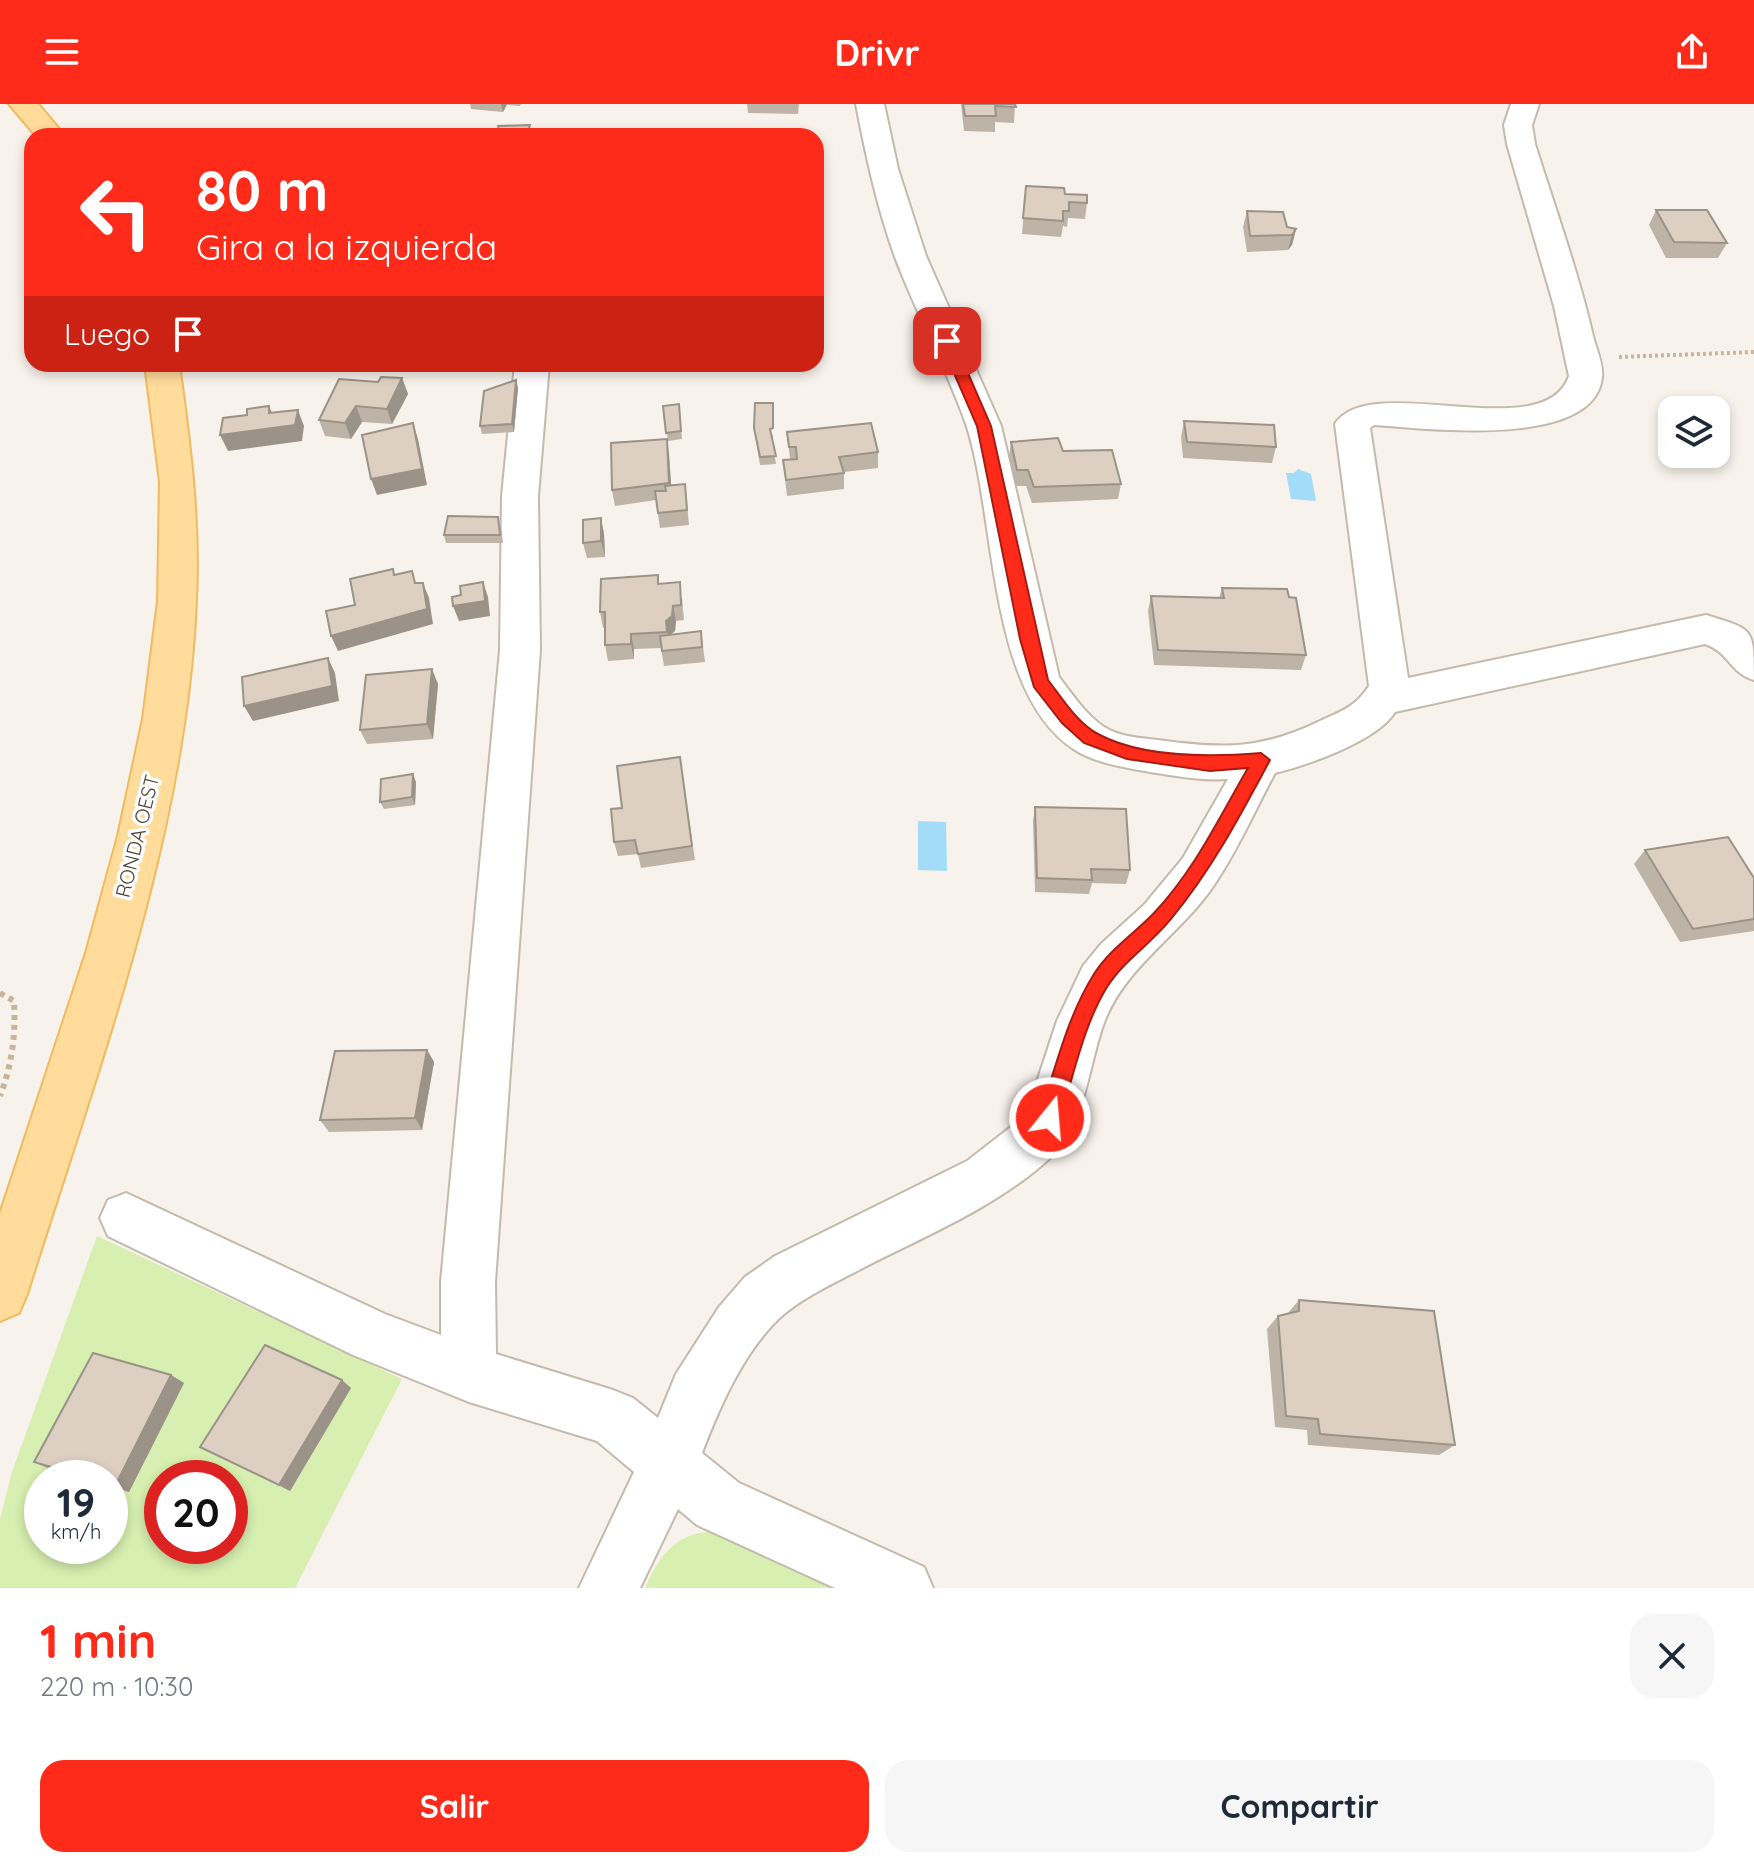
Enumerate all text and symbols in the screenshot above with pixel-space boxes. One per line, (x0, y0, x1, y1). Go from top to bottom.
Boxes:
icon: menu (40, 30, 84, 74)
text: Drivr (834, 30, 920, 75)
icon: share (1670, 30, 1714, 74)
text: 80 m (196, 155, 328, 225)
icon: left (64, 160, 168, 264)
text: Gira a la izquierda (196, 224, 497, 269)
pin (913, 307, 981, 375)
icon: arrive (166, 312, 210, 356)
text: Luego (64, 315, 150, 353)
icon: arrive (925, 319, 969, 363)
map controls (1658, 396, 1730, 468)
button: layers (1658, 396, 1730, 468)
street label: RONDA OEST (110, 772, 164, 900)
position arrow (1008, 1076, 1092, 1160)
speed limit sign: 20 (144, 1460, 248, 1564)
text: 19 (57, 1477, 95, 1527)
text: km/h (51, 1519, 101, 1544)
text: 1 min (40, 1610, 156, 1670)
button: close (1630, 1614, 1714, 1698)
text: 220 m · 10:30 (40, 1670, 193, 1703)
button: Salir (40, 1760, 869, 1852)
button: Compartir (885, 1760, 1714, 1852)

